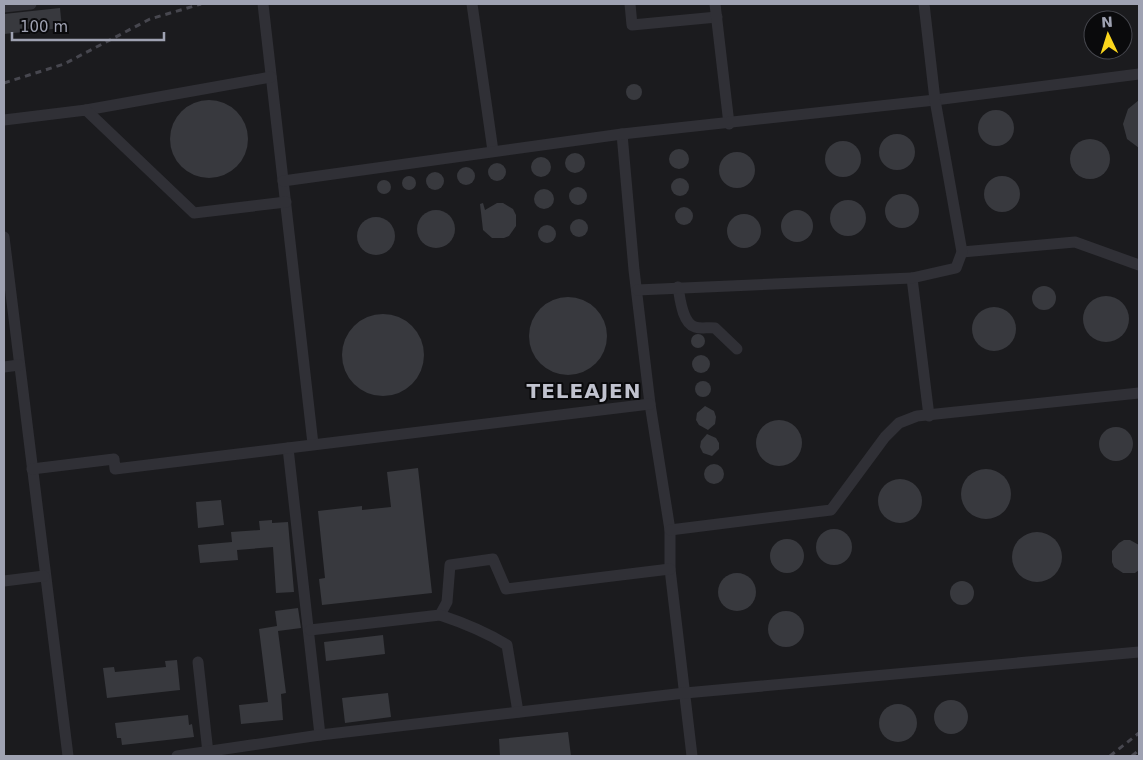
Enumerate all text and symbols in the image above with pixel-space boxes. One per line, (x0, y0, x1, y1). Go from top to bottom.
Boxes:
scale bar (12, 10, 165, 42)
north arrow (1083, 10, 1133, 60)
text: N (1101, 14, 1113, 30)
text: 100 m (20, 18, 68, 36)
district label: TELEAJEN (526, 379, 642, 403)

